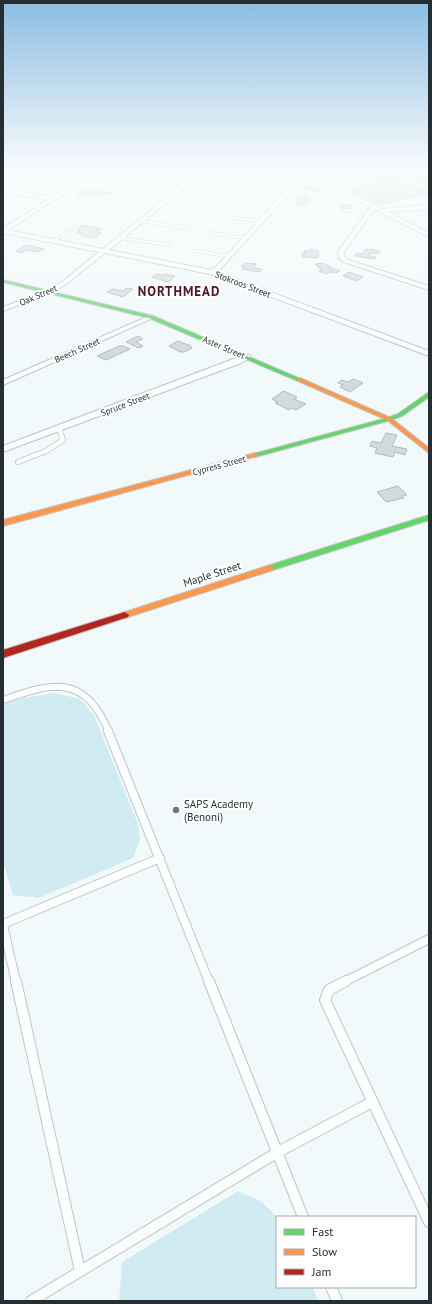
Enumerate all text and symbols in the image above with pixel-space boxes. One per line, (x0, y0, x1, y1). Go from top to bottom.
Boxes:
street label: Stokroos Street (214, 268, 272, 300)
street label: Oak Street (17, 282, 59, 308)
district label: NORTHMEAD (138, 283, 220, 300)
street label: Aster Street (201, 333, 247, 361)
street label: Beech Street (53, 335, 101, 365)
street label: Spruce Street (99, 390, 151, 418)
street label: Cypress Street (191, 453, 247, 477)
street label: Maple Street (181, 558, 243, 590)
place label: SAPS Academy (Benoni) (184, 797, 254, 824)
marker: SAPS Academy (Benoni) (171, 805, 181, 815)
legend (276, 1216, 416, 1288)
text: Fast (312, 1224, 333, 1239)
text: Slow (312, 1244, 337, 1259)
text: Jam (311, 1264, 331, 1279)

